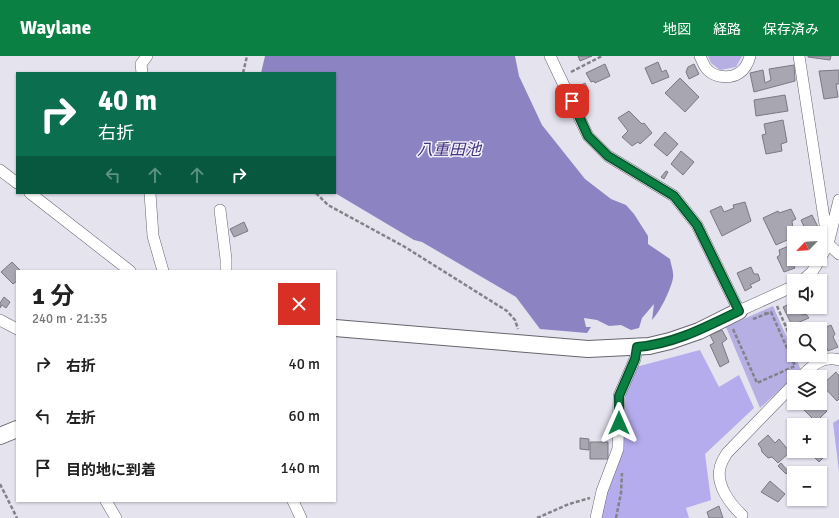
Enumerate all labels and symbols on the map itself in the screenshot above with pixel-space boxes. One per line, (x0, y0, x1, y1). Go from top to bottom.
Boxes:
pin (555, 84, 589, 118)
water label: 八重田池 (417, 140, 483, 160)
north arrow (787, 226, 827, 266)
position arrow (598, 402, 640, 444)

